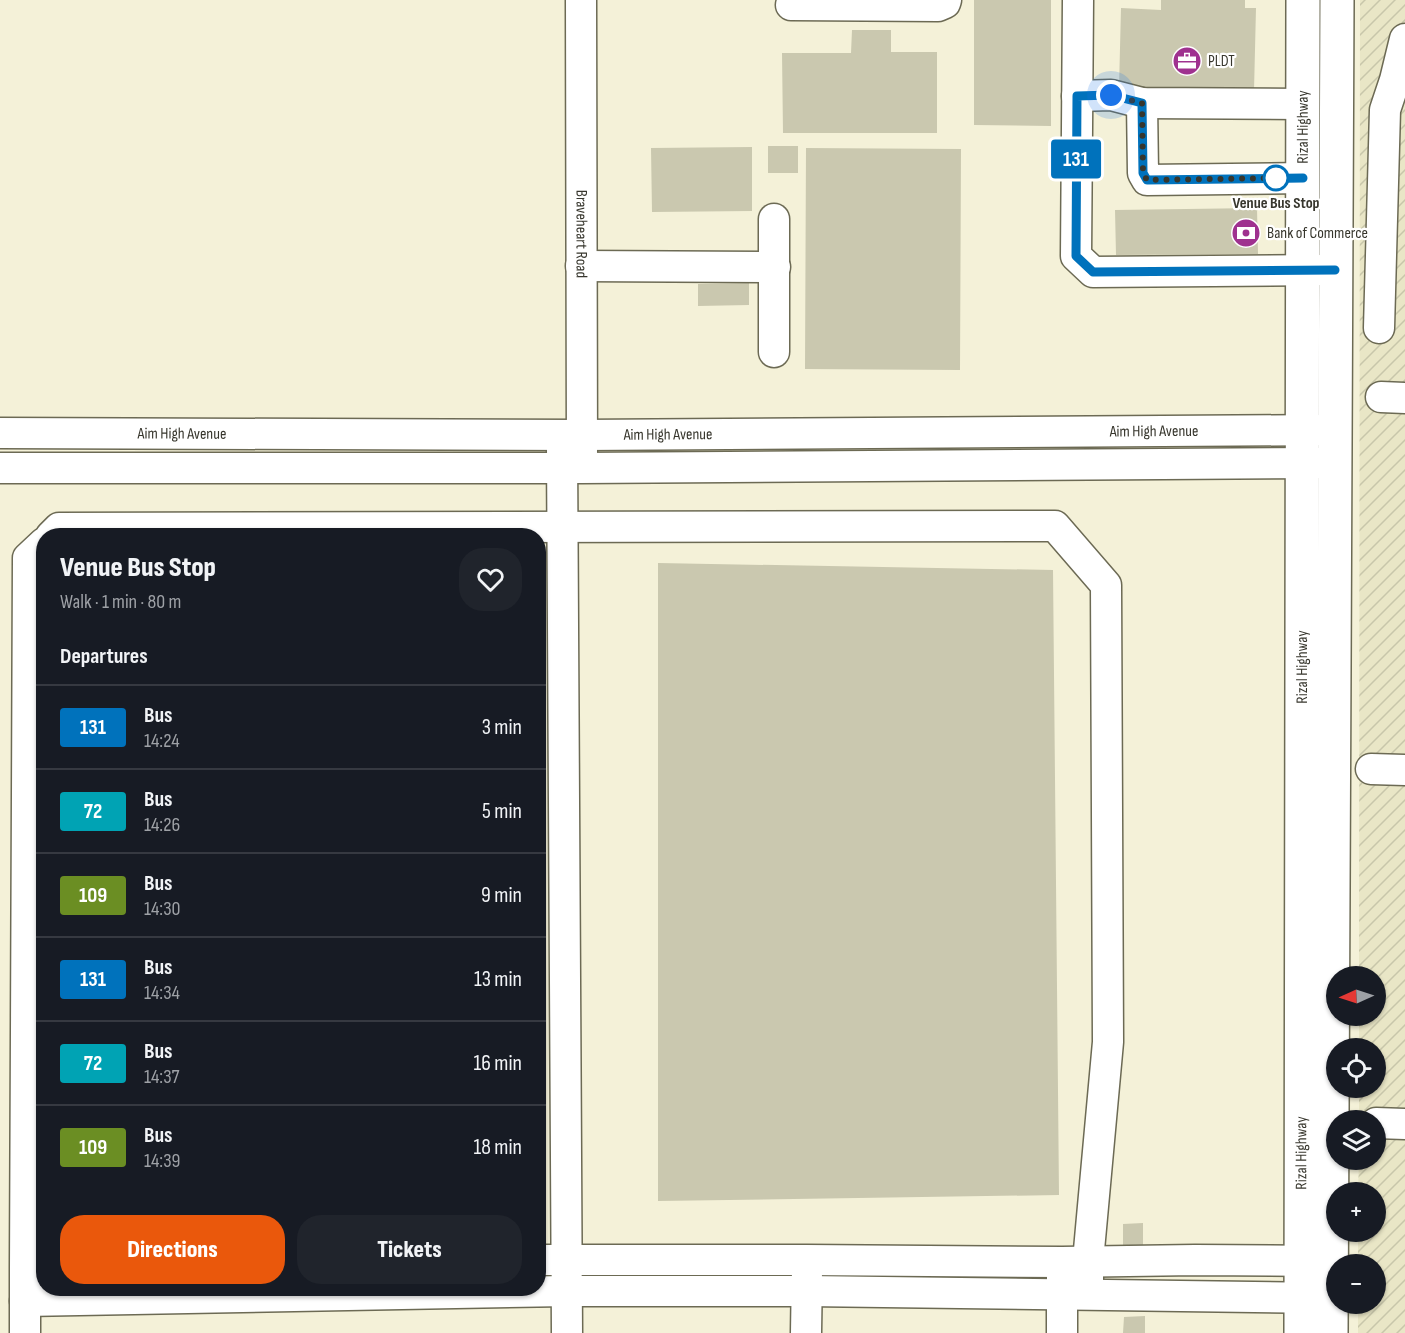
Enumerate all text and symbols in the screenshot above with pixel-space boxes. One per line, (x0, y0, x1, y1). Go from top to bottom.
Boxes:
office icon: PLDT (1171, 45, 1203, 77)
place label: PLDT (1208, 52, 1235, 71)
your location (1096, 80, 1126, 110)
street label: Rizal Highway (1293, 90, 1312, 164)
line badge: 131 (1042, 140, 1110, 178)
text: 131 (1063, 147, 1089, 172)
marker: Venue Bus Stop (1263, 165, 1289, 191)
street label: Braveheart Road (572, 190, 591, 278)
place label: Venue Bus Stop (1232, 194, 1320, 213)
bank icon: Bank of Commerce (1230, 217, 1262, 249)
place label: Bank of Commerce (1267, 224, 1368, 243)
street label: Aim High Avenue (1109, 421, 1198, 441)
street label: Aim High Avenue (137, 424, 226, 443)
street label: Aim High Avenue (623, 425, 712, 444)
button: heart (459, 548, 522, 611)
text: Venue Bus Stop (60, 551, 216, 584)
text: Walk · 1 min · 80 m (60, 590, 181, 614)
street label: Rizal Highway (1292, 630, 1312, 704)
text: Departures (60, 643, 148, 670)
text: Bus (144, 702, 173, 729)
text: 3 min (482, 714, 522, 741)
text: 131 (80, 715, 106, 740)
text: 14:24 (144, 729, 180, 753)
text: Bus (144, 786, 173, 813)
text: 5 min (482, 798, 522, 825)
text: 72 (84, 799, 102, 824)
text: 14:26 (144, 813, 180, 837)
text: Bus (144, 870, 173, 897)
text: 9 min (481, 882, 522, 909)
text: 109 (79, 883, 107, 908)
text: 14:30 (144, 897, 180, 921)
text: Bus (144, 954, 173, 981)
text: 13 min (474, 966, 522, 993)
north arrow (1326, 966, 1386, 1026)
map controls (1326, 966, 1386, 1314)
text: 131 (80, 967, 106, 992)
text: 14:34 (144, 981, 180, 1005)
text: Bus (144, 1038, 173, 1065)
button: locate (1326, 1038, 1386, 1098)
text: 16 min (474, 1050, 522, 1077)
text: 72 (84, 1051, 102, 1076)
text: 14:37 (144, 1065, 180, 1089)
button: layers (1326, 1110, 1386, 1170)
street label: Rizal Highway (1292, 1116, 1311, 1190)
text: Bus (144, 1122, 173, 1149)
text: 18 min (474, 1134, 522, 1161)
text: 109 (79, 1135, 107, 1160)
text: 14:39 (144, 1149, 180, 1173)
button: + (1326, 1182, 1386, 1242)
button: Directions (60, 1215, 285, 1284)
button: Tickets (297, 1215, 522, 1284)
button: − (1326, 1254, 1386, 1314)

